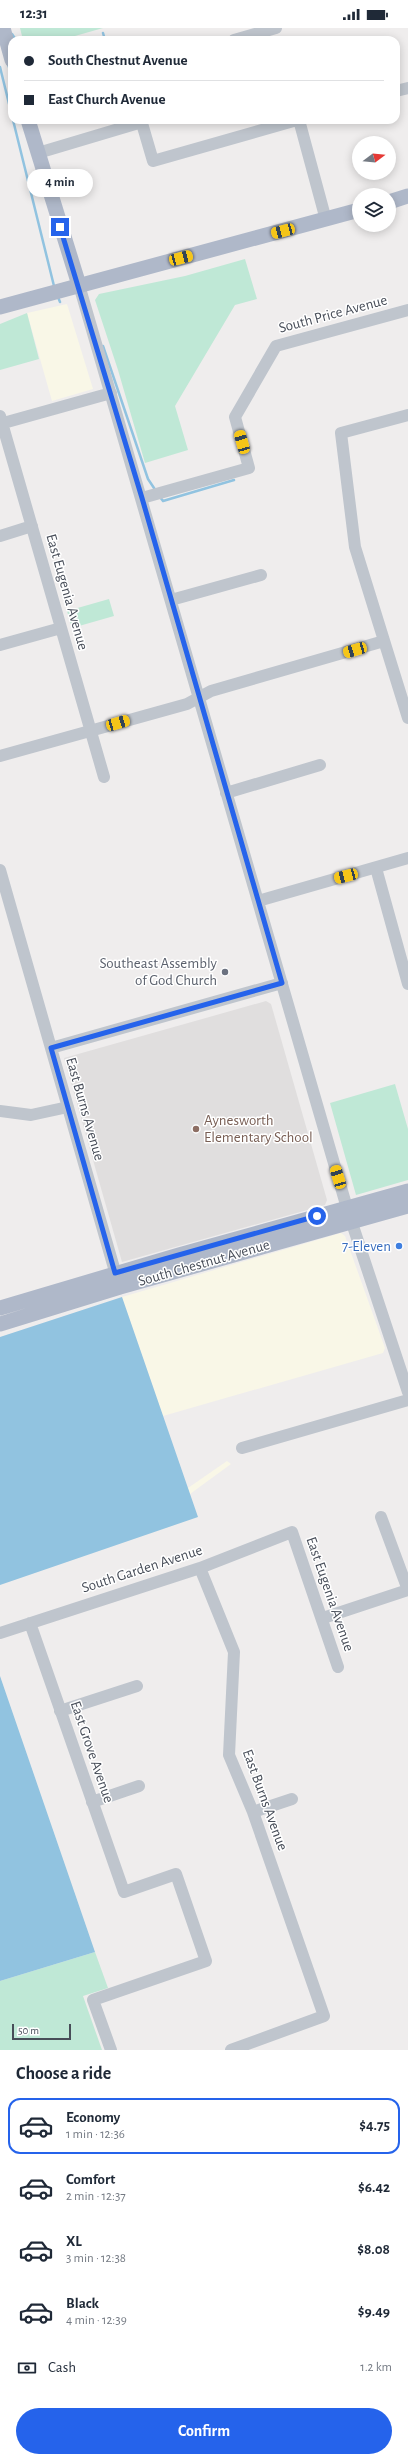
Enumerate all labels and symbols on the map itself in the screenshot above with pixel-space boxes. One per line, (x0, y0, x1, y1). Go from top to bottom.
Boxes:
north arrow (352, 136, 396, 180)
callout: 4 min (27, 169, 93, 197)
route end (51, 218, 69, 236)
car (270, 222, 296, 240)
car (168, 249, 194, 267)
street label: South Price Avenue (277, 292, 389, 336)
car (233, 429, 251, 455)
street label: East Eugenia Avenue (43, 532, 91, 652)
car (342, 641, 368, 659)
car (105, 714, 131, 732)
car (333, 867, 359, 885)
place label: Southeast Assembly of God Church (99, 956, 218, 988)
marker: Southeast Assembly of God Church (220, 967, 230, 977)
street label: East Burns Avenue (63, 1056, 107, 1162)
place label: Aynesworth Elementary School (204, 1113, 313, 1145)
marker: Aynesworth Elementary School (191, 1124, 201, 1134)
car (329, 1164, 347, 1190)
route start (308, 1207, 326, 1225)
street label: South Chestnut Avenue (137, 1237, 272, 1289)
place label: 7-Eleven (342, 1239, 391, 1254)
marker: 7-Eleven (394, 1241, 404, 1251)
street label: East Eugenia Avenue (303, 1535, 357, 1653)
street label: South Garden Avenue (80, 1542, 204, 1596)
street label: East Grove Avenue (68, 1699, 116, 1805)
street label: East Burns Avenue (240, 1747, 290, 1853)
scale bar (12, 2022, 71, 2041)

